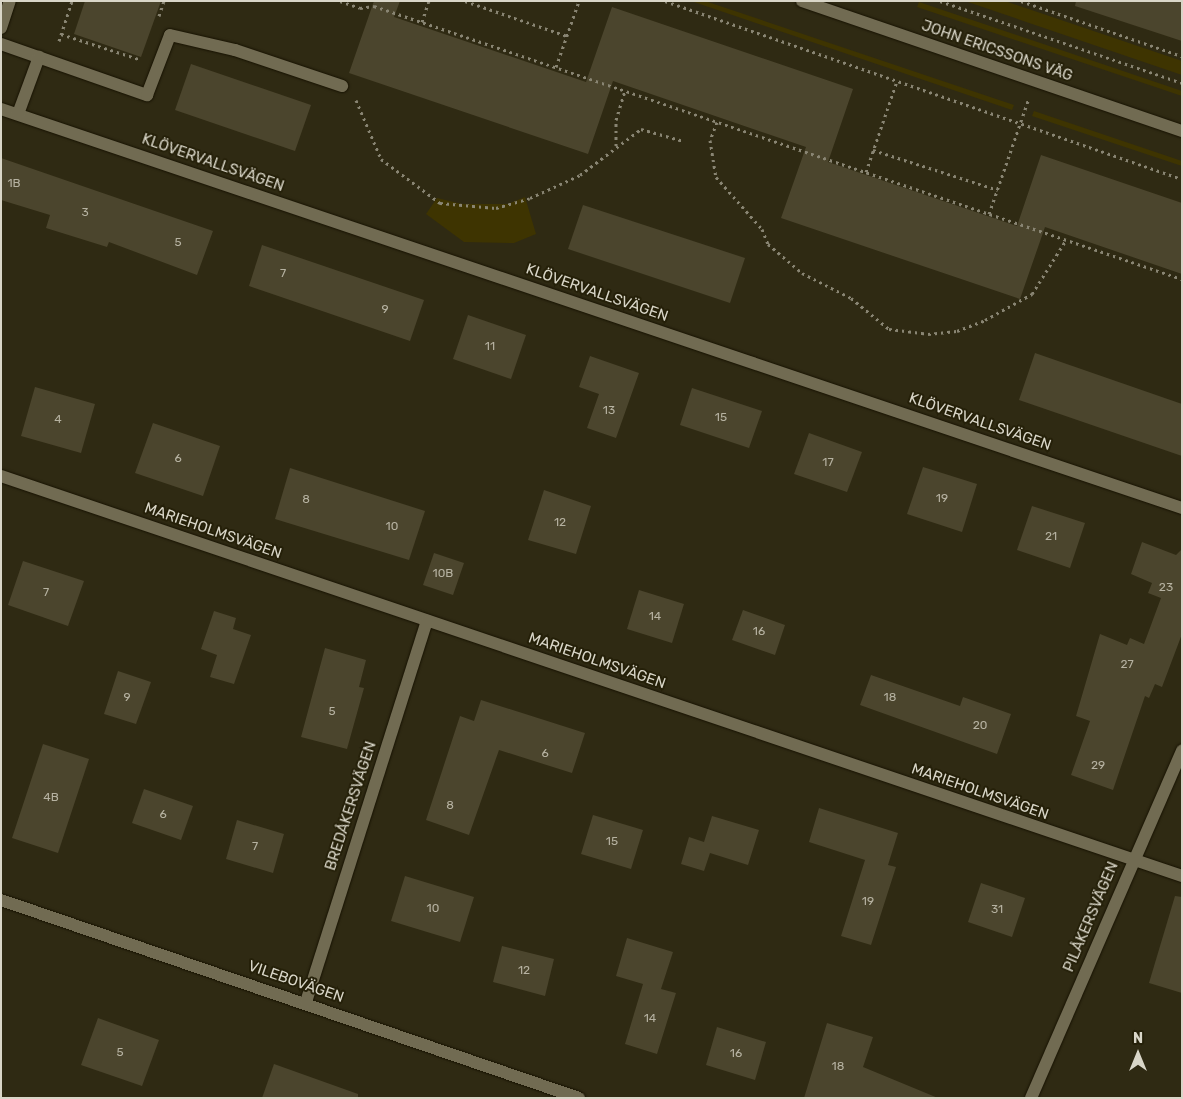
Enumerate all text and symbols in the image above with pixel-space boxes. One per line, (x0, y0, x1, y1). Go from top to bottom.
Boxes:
street label: JOHN ERICSSONS VÄG (919, 17, 1075, 85)
street label: KLÖVERVALLSVÄGEN (139, 130, 287, 196)
house number: 1B (7, 177, 21, 191)
house number: 3 (81, 206, 89, 220)
house number: 5 (174, 236, 182, 250)
street label: KLÖVERVALLSVÄGEN (523, 260, 671, 326)
house number: 7 (280, 267, 286, 281)
house number: 9 (381, 303, 389, 317)
house number: 11 (485, 340, 495, 354)
street label: KLÖVERVALLSVÄGEN (906, 389, 1054, 455)
house number: 13 (603, 404, 615, 418)
house number: 15 (715, 411, 727, 425)
house number: 4 (54, 413, 62, 427)
house number: 6 (174, 452, 182, 466)
house number: 17 (822, 456, 834, 470)
house number: 19 (936, 492, 948, 506)
house number: 8 (302, 493, 310, 507)
street label: MARIEHOLMSVÄGEN (142, 499, 284, 563)
house number: 12 (554, 516, 566, 530)
house number: 10 (386, 520, 398, 534)
house number: 21 (1045, 530, 1057, 544)
house number: 10B (433, 567, 453, 581)
house number: 23 (1159, 581, 1173, 595)
house number: 7 (43, 586, 49, 600)
house number: 14 (649, 610, 661, 624)
house number: 16 (753, 625, 765, 639)
street label: MARIEHOLMSVÄGEN (526, 629, 668, 693)
house number: 27 (1120, 658, 1134, 672)
house number: 9 (123, 691, 131, 705)
house number: 18 (884, 691, 896, 705)
house number: 5 (328, 705, 336, 719)
house number: 20 (973, 719, 987, 733)
street label: BREDÅKERSVÄGEN (322, 739, 380, 873)
house number: 6 (541, 747, 549, 761)
house number: 29 (1091, 759, 1105, 773)
street label: MARIEHOLMSVÄGEN (909, 760, 1051, 824)
house number: 4B (43, 791, 59, 805)
house number: 8 (446, 799, 454, 813)
house number: 6 (159, 808, 167, 822)
house number: 15 (606, 835, 618, 849)
house number: 7 (252, 840, 258, 854)
street label: PILÅKERSVÄGEN (1060, 859, 1122, 975)
house number: 19 (862, 895, 874, 909)
house number: 10 (427, 902, 439, 916)
house number: 31 (991, 903, 1003, 917)
street label: VILEBOVÄGEN (246, 957, 346, 1007)
house number: 12 (518, 964, 530, 978)
house number: 14 (644, 1012, 656, 1026)
north arrow (1113, 1029, 1163, 1079)
text: N (1133, 1030, 1143, 1047)
house number: 5 (116, 1046, 124, 1060)
house number: 16 (730, 1047, 742, 1061)
house number: 18 (832, 1060, 844, 1074)

